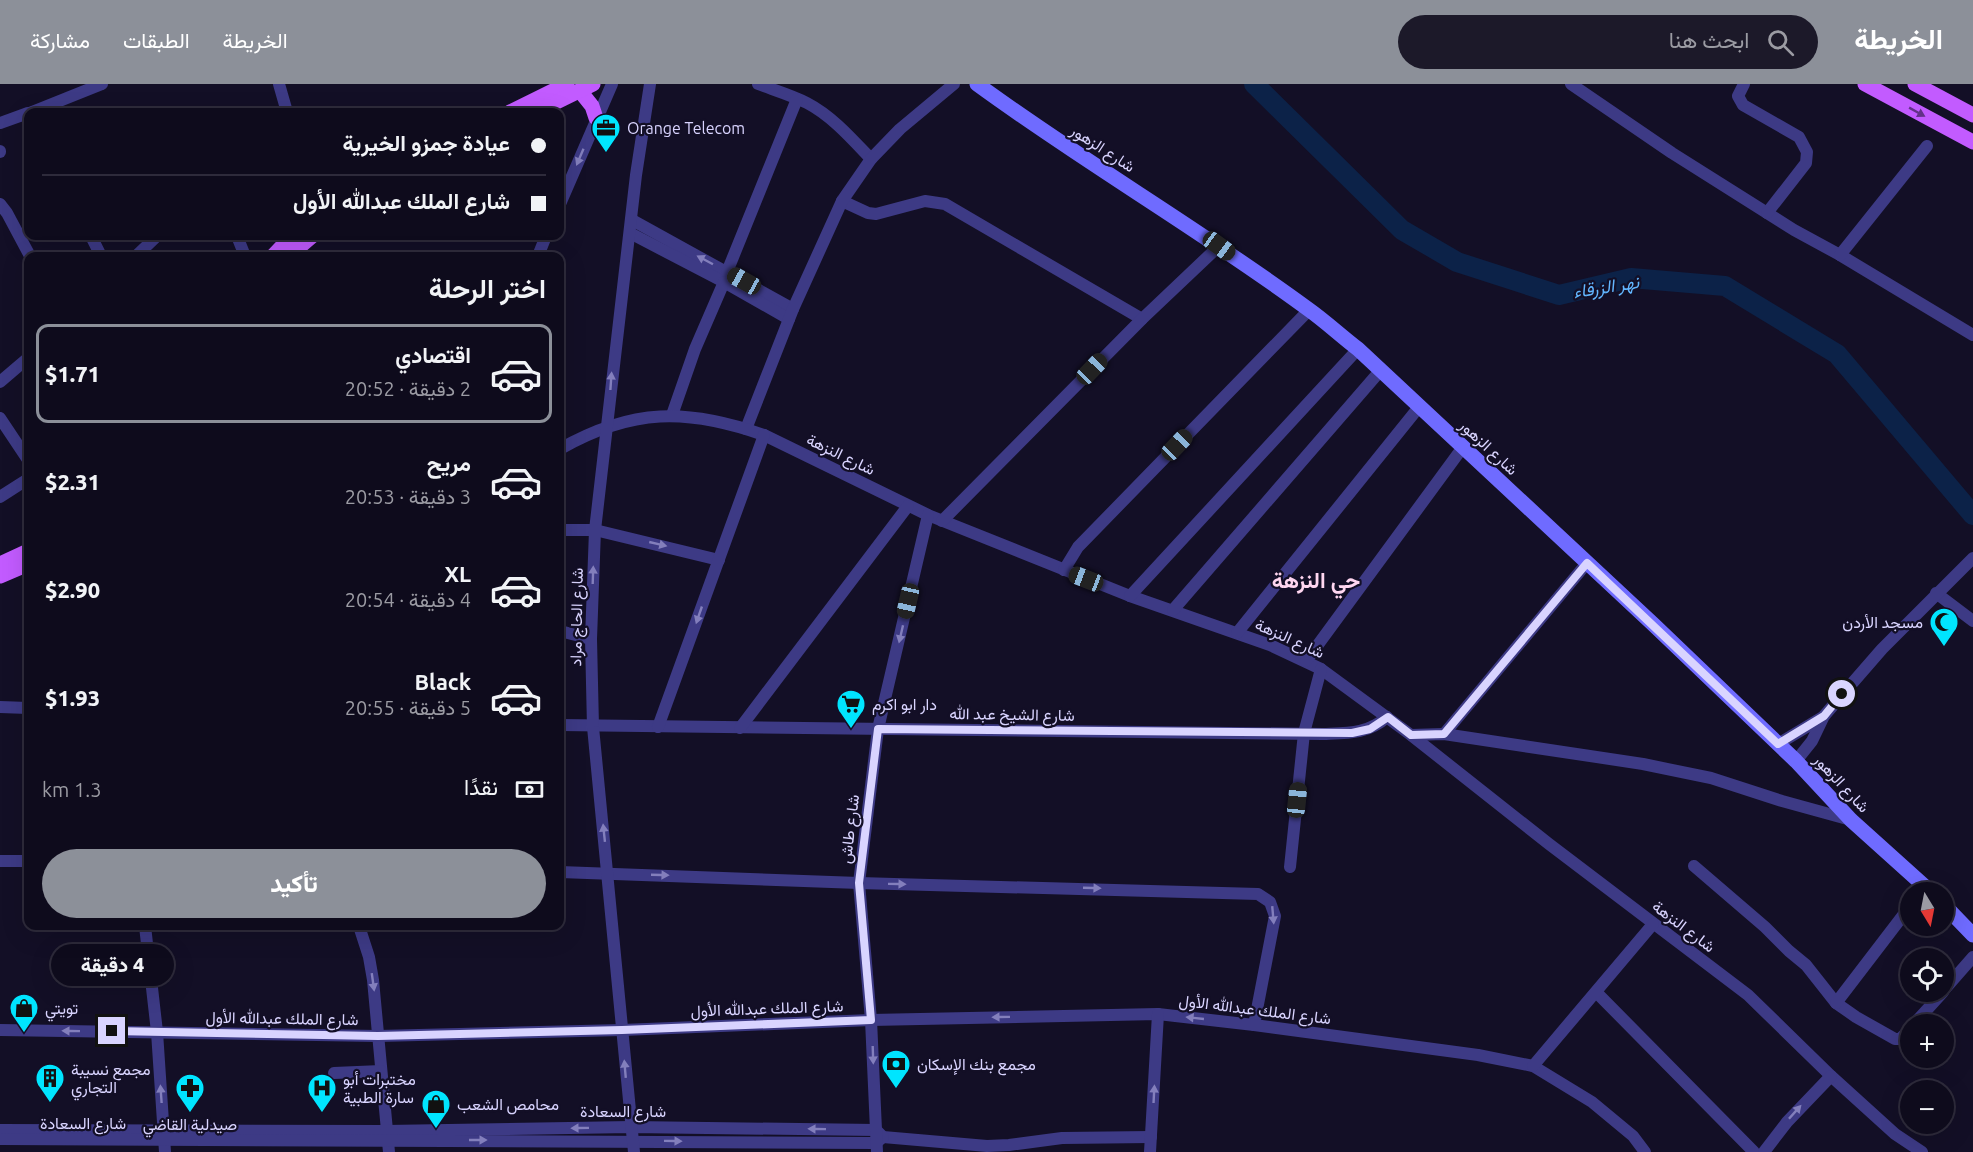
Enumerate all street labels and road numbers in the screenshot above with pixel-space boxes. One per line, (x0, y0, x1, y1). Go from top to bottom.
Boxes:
street label: شارع الزهور (1065, 120, 1138, 178)
street label: شارع الزهور (1453, 415, 1522, 481)
street label: شارع النزهة (803, 430, 878, 481)
street label: شارع الحاج مراد (566, 568, 589, 667)
street label: شارع النزهة (1251, 615, 1327, 664)
street label: شارع الشيخ عبد الله (949, 704, 1075, 727)
street label: شارع الزهور (1808, 750, 1873, 818)
street label: شارع طاش (836, 793, 865, 865)
street label: شارع النزهة (1647, 897, 1719, 958)
street label: شارع الملك عبدالله الأول (1178, 991, 1332, 1030)
street label: شارع الملك عبدالله الأول (690, 996, 844, 1023)
street label: شارع الملك عبدالله الأول (205, 1008, 359, 1031)
street label: شارع السعادة (580, 1102, 666, 1123)
street label: شارع السعادة (40, 1114, 126, 1135)

